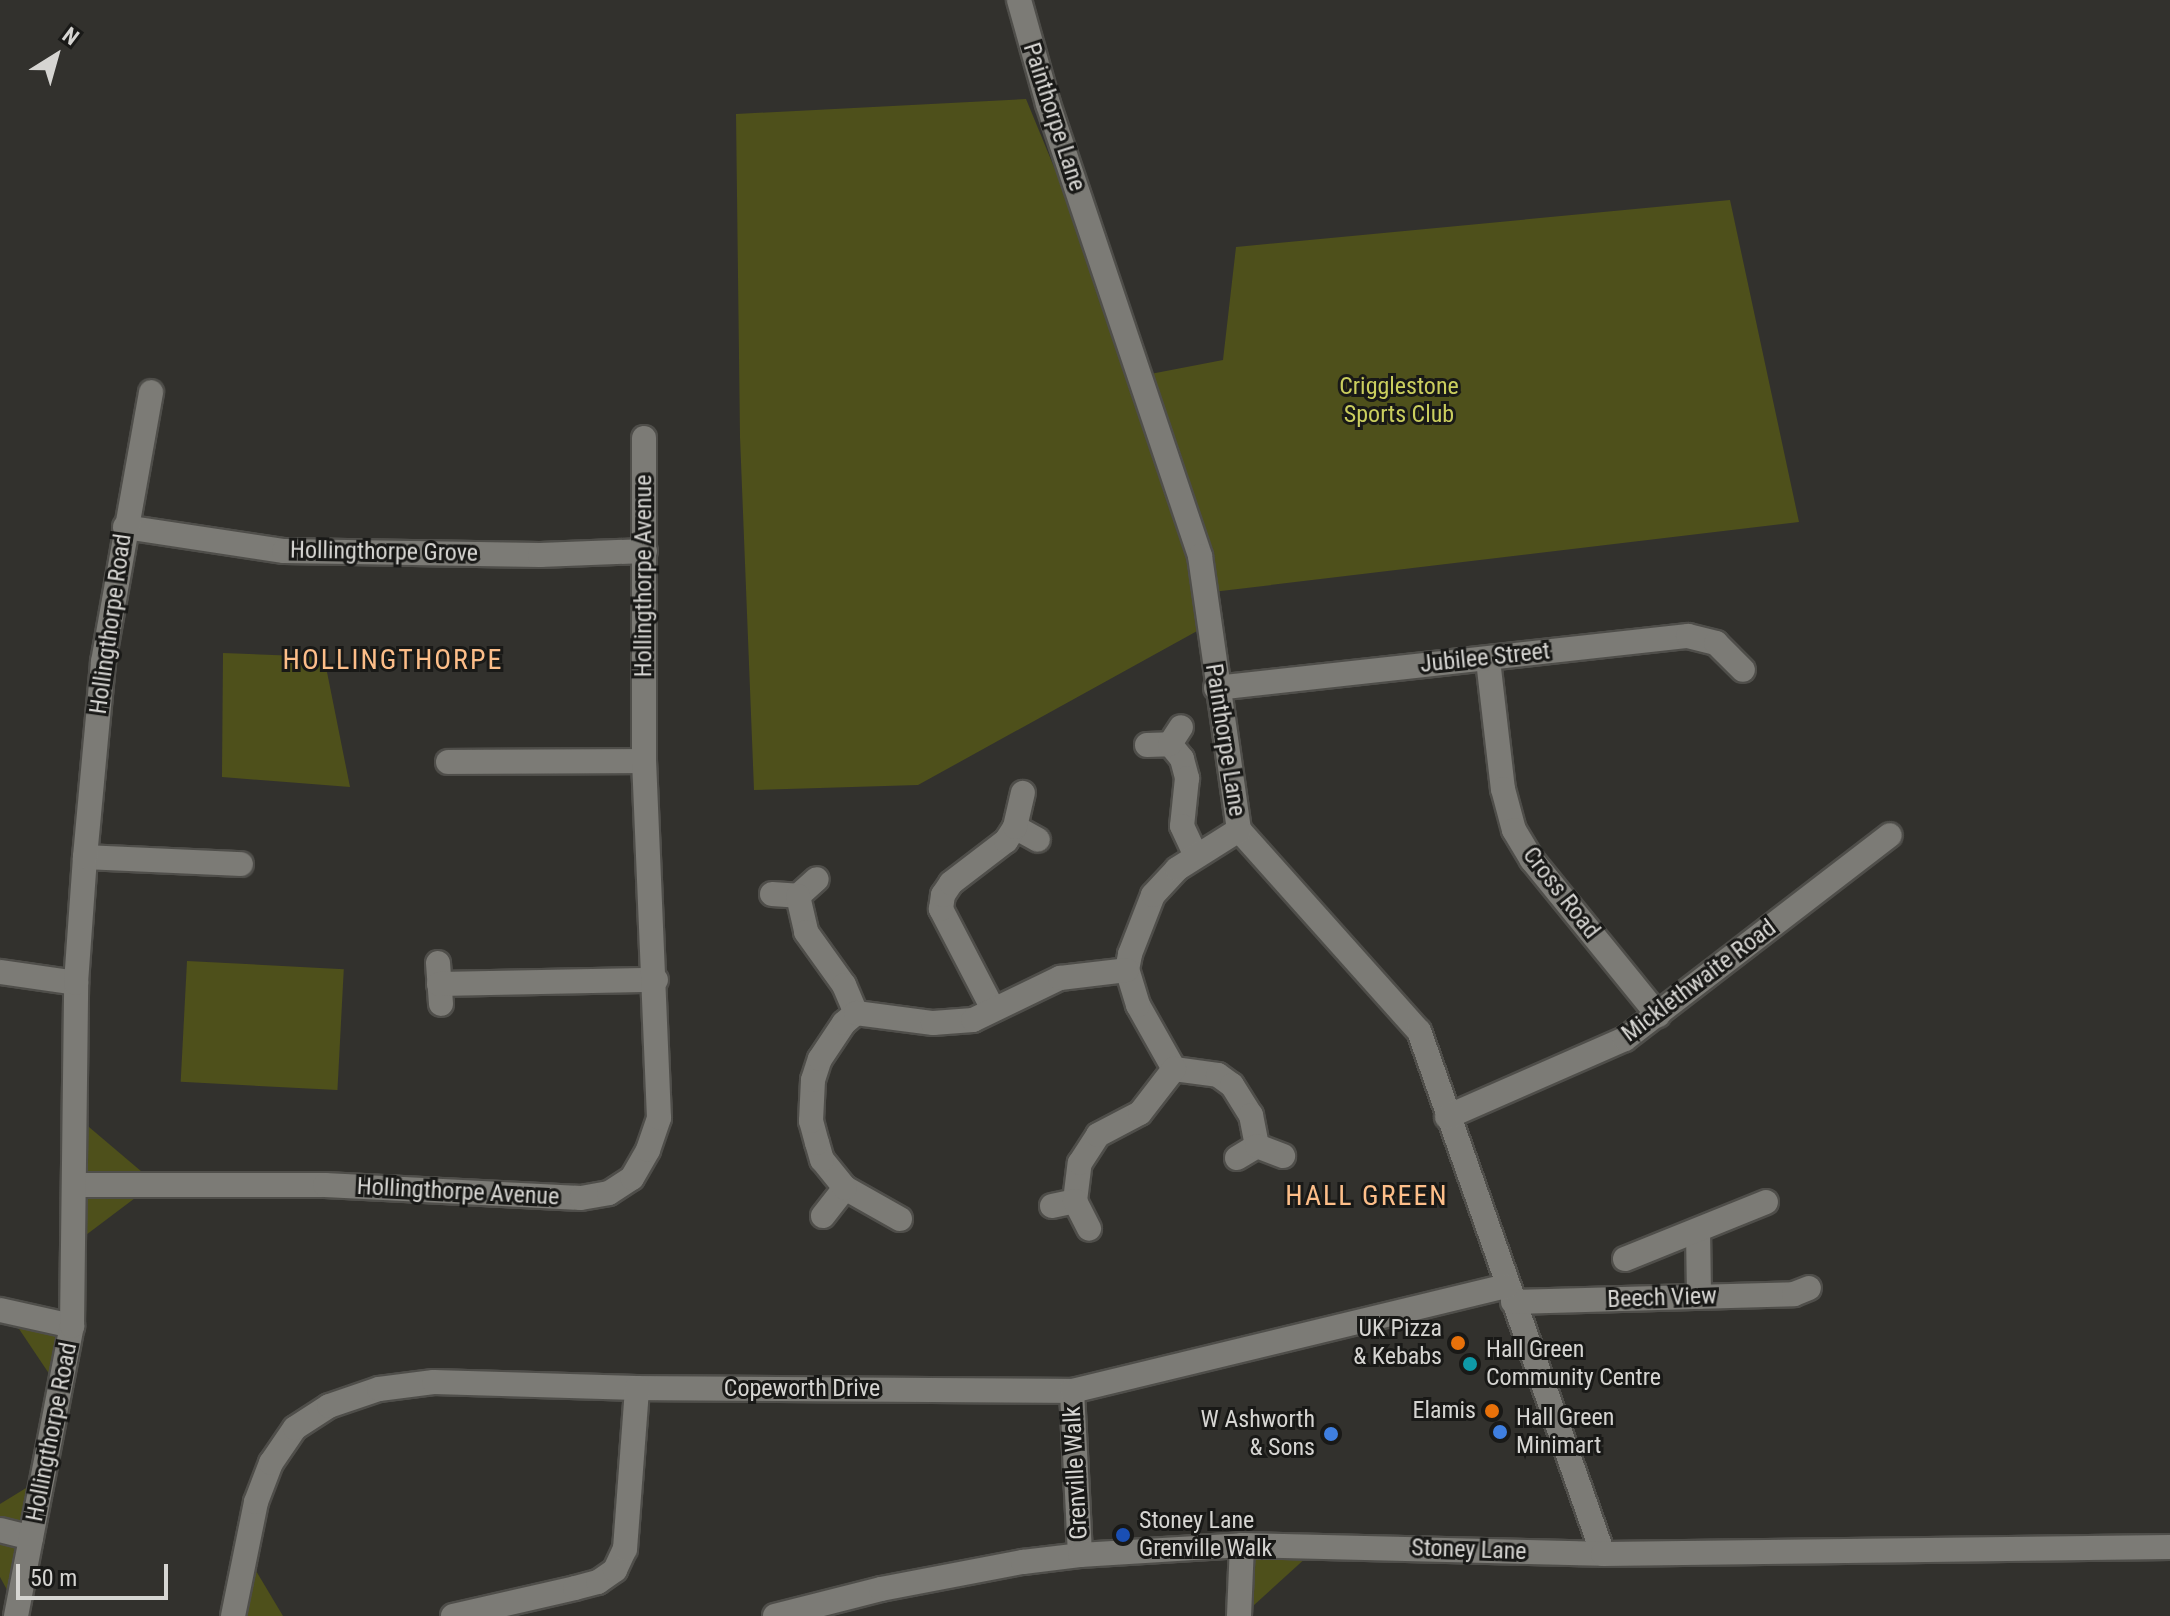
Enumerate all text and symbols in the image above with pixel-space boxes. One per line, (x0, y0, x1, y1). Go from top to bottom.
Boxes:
north arrow (16, 16, 96, 96)
text: N (58, 22, 84, 50)
street label: Painthorpe Lane (1016, 39, 1092, 195)
park label: Crigglestone Sports Club (1339, 373, 1459, 429)
street label: Hollingthorpe Avenue (630, 475, 658, 677)
street label: Hollingthorpe Road (84, 532, 138, 716)
street label: Hollingthorpe Grove (290, 536, 478, 568)
street label: Jubilee Street (1419, 637, 1551, 679)
district label: HOLLINGTHORPE (283, 643, 503, 677)
street label: Painthorpe Lane (1199, 662, 1251, 818)
street label: Cross Road (1516, 841, 1606, 945)
street label: Micklethwaite Road (1616, 914, 1782, 1048)
street label: Hollingthorpe Avenue (356, 1172, 560, 1212)
district label: HALL GREEN (1285, 1179, 1449, 1213)
street label: Beech View (1607, 1282, 1717, 1314)
place label: UK Pizza & Kebabs (1353, 1315, 1442, 1371)
marker: UK Pizza & Kebabs (1449, 1334, 1467, 1352)
place label: Hall Green Community Centre (1486, 1336, 1661, 1392)
street label: Hollingthorpe Road (21, 1340, 83, 1524)
marker: Hall Green Community Centre (1461, 1355, 1479, 1373)
street label: Copeworth Drive (724, 1375, 880, 1403)
place label: Elamis (1413, 1397, 1476, 1425)
marker: Elamis (1483, 1402, 1501, 1420)
place label: Hall Green Minimart (1516, 1404, 1614, 1460)
street label: Grenville Walk (1058, 1406, 1094, 1540)
place label: W Ashworth & Sons (1201, 1406, 1315, 1462)
marker: Hall Green Minimart (1491, 1423, 1509, 1441)
marker: W Ashworth & Sons (1322, 1425, 1340, 1443)
place label: Stoney Lane Grenville Walk (1139, 1507, 1272, 1563)
marker: Stoney Lane Grenville Walk (1114, 1526, 1132, 1544)
street label: Stoney Lane (1411, 1534, 1527, 1566)
scale bar (20, 1548, 172, 1598)
text: 50 m (30, 1564, 77, 1592)

